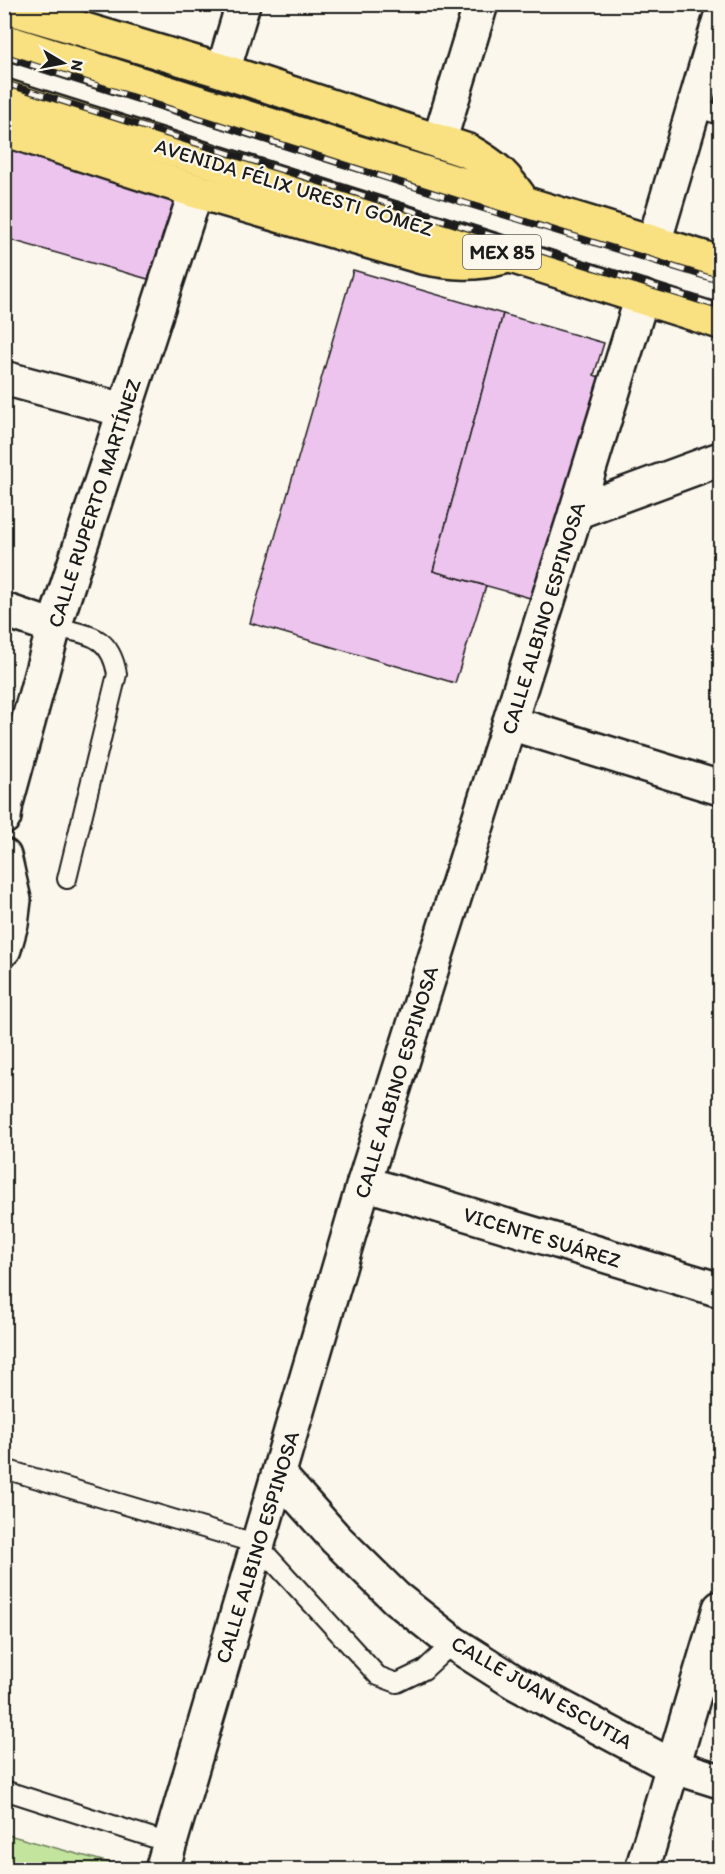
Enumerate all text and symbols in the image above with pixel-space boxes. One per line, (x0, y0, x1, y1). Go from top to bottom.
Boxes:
north arrow (33, 33, 93, 93)
text: N (67, 59, 88, 72)
street label: AVENIDA FÉLIX URESTI GÓMEZ (152, 133, 436, 241)
road number: MEX 85 (463, 235, 541, 269)
street label: CALLE RUPERTO MARTÍNEZ (42, 375, 146, 631)
street label: CALLE ALBINO ESPINOSA (496, 498, 590, 737)
street label: CALLE ALBINO ESPINOSA (349, 962, 443, 1201)
street label: VICENTE SUÁREZ (460, 1201, 624, 1273)
street label: CALLE ALBINO ESPINOSA (210, 1427, 304, 1666)
street label: CALLE JUAN ESCUTIA (447, 1630, 638, 1754)

